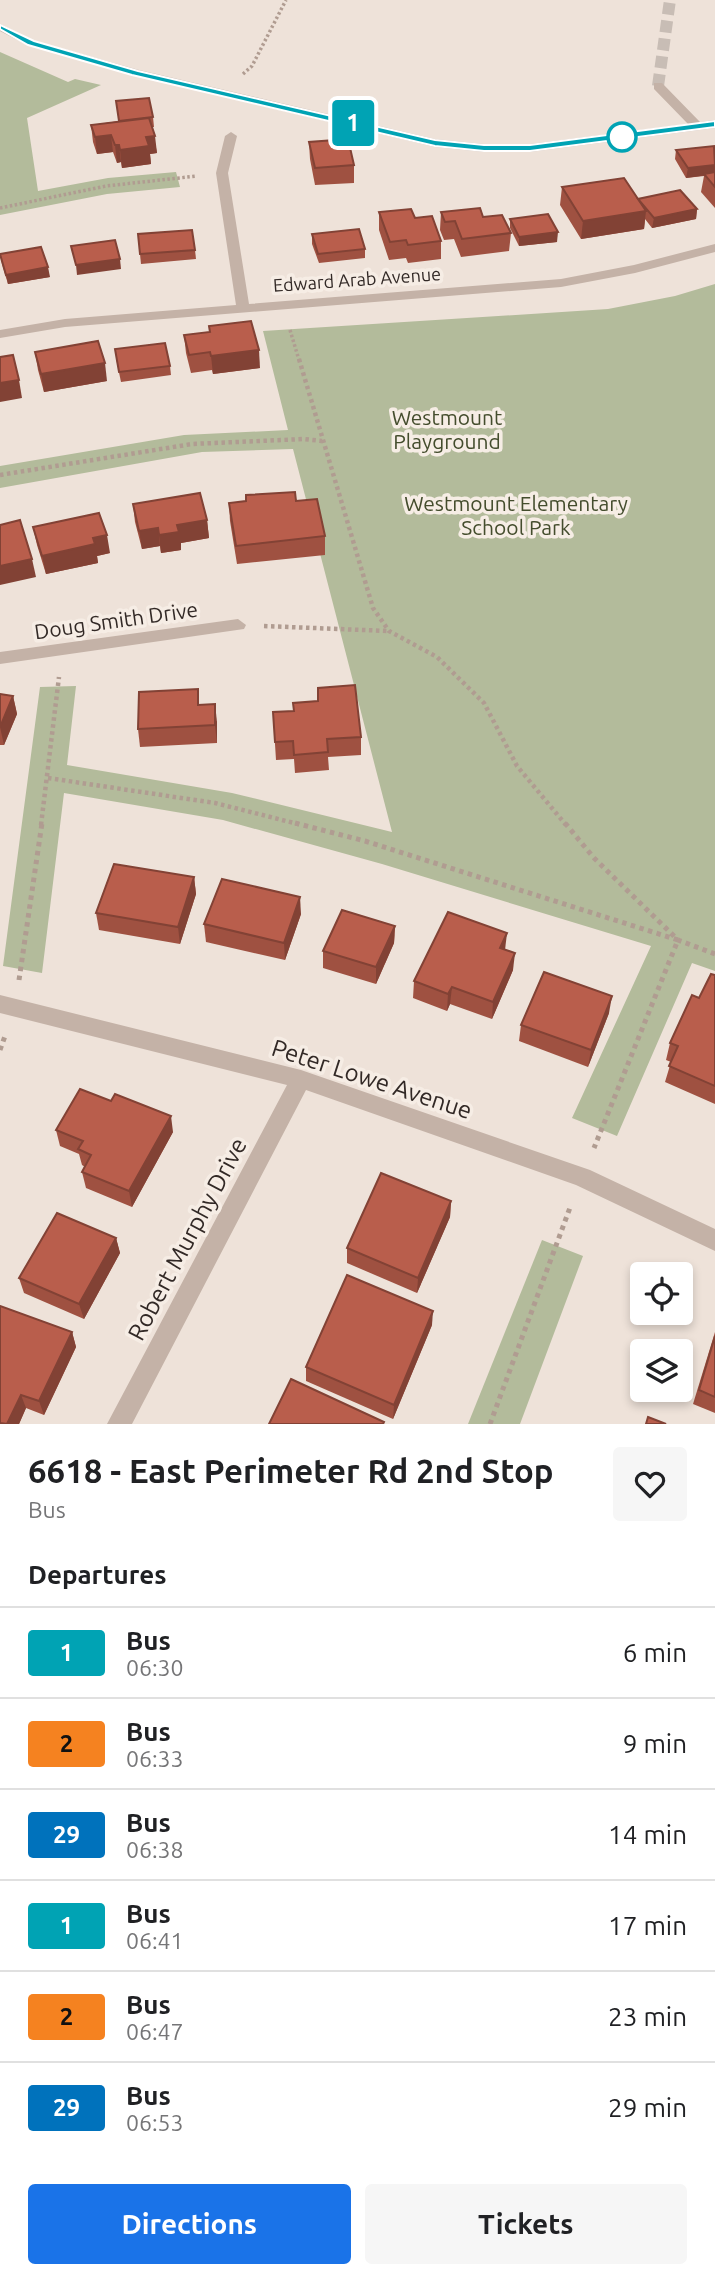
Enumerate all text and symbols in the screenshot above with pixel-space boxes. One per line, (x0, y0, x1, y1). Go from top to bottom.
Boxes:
line badge: 1 (330, 100, 376, 146)
text: 1 (346, 109, 360, 136)
unlabelled marker (607, 122, 637, 152)
street label: Edward Arab Avenue (272, 263, 442, 295)
park label: Westmount Playground (392, 405, 502, 453)
park label: Westmount Elementary School Park (404, 491, 628, 539)
street label: Doug Smith Drive (33, 597, 199, 643)
street label: Peter Lowe Avenue (269, 1034, 475, 1124)
street label: Robert Murphy Drive (122, 1133, 252, 1345)
map controls (630, 1262, 693, 1402)
button: locate (630, 1262, 693, 1325)
button: layers (630, 1339, 693, 1402)
button: heart (613, 1447, 687, 1521)
text: 6618 - East Perimeter Rd 2nd Stop (28, 1452, 554, 1489)
text: Bus (28, 1497, 66, 1522)
text: Departures (28, 1560, 166, 1589)
text: Bus (126, 1626, 171, 1655)
text: 6 min (623, 1638, 687, 1667)
text: 1 (60, 1639, 73, 1666)
text: 06:30 (126, 1655, 184, 1680)
text: Bus (126, 1717, 171, 1746)
text: 9 min (623, 1729, 687, 1758)
text: 2 (60, 1730, 73, 1757)
text: 06:33 (126, 1746, 184, 1771)
text: Bus (126, 1808, 171, 1837)
text: 14 min (608, 1820, 687, 1849)
text: 29 (53, 1821, 80, 1848)
text: 06:38 (126, 1837, 184, 1862)
text: Bus (126, 1899, 171, 1928)
text: 17 min (608, 1911, 687, 1940)
text: 1 (60, 1912, 73, 1939)
text: 06:41 (126, 1928, 184, 1953)
text: Bus (126, 1990, 171, 2019)
text: 23 min (608, 2002, 687, 2031)
text: 2 (60, 2003, 73, 2030)
text: 06:47 (126, 2019, 184, 2044)
text: Bus (126, 2081, 171, 2110)
text: 29 min (608, 2093, 687, 2122)
text: 29 (53, 2094, 80, 2121)
text: 06:53 (126, 2110, 184, 2135)
button: Directions (28, 2184, 351, 2264)
button: Tickets (365, 2184, 687, 2264)

